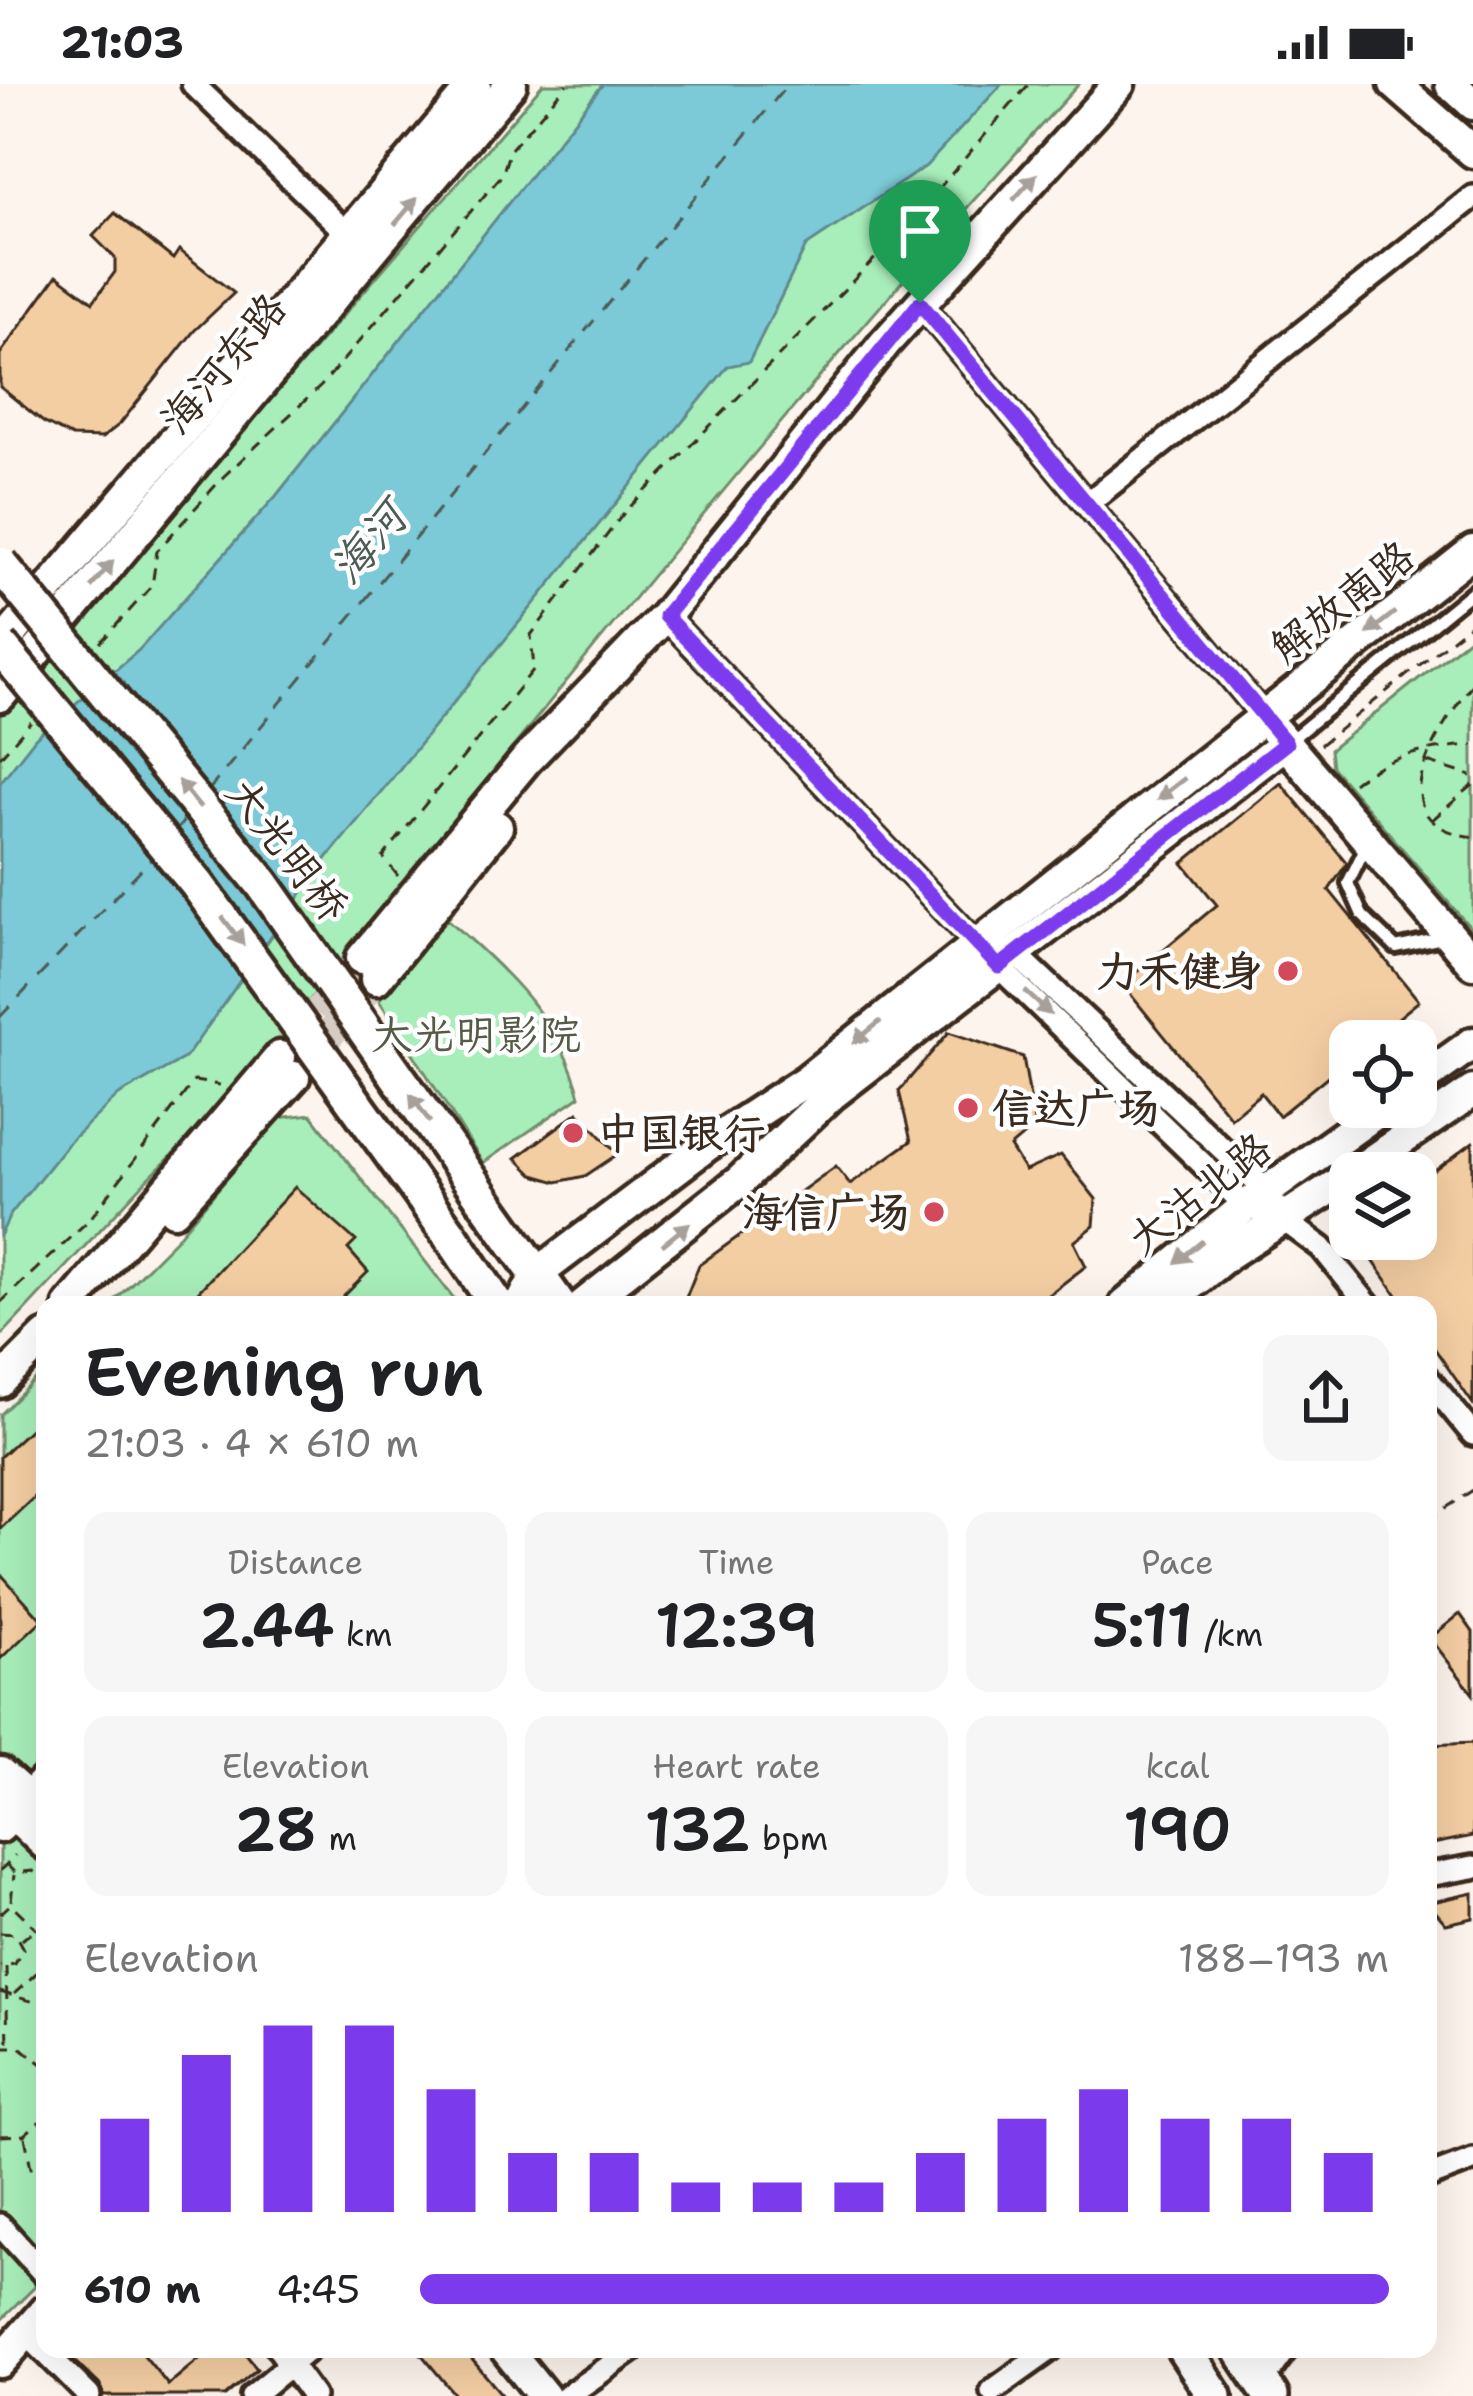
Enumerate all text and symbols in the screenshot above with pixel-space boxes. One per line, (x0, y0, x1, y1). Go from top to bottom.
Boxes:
text: 21:03 (60, 12, 184, 72)
one-way arrow (1011, 173, 1038, 202)
pin (869, 180, 971, 303)
one-way arrow (393, 196, 419, 226)
icon: arrive (887, 198, 953, 264)
street label: 海河东路 (148, 281, 298, 445)
water label: 海河 (316, 483, 424, 596)
street label: 解放南路 (1259, 527, 1425, 675)
one-way arrow (88, 559, 114, 589)
one-way arrow (1366, 610, 1397, 636)
street label: 大光明桥 (214, 766, 362, 932)
one-way arrow (1156, 776, 1187, 801)
one-way arrow (177, 779, 202, 810)
one-way arrow (221, 916, 245, 947)
place label: 力禾健身 (1096, 943, 1264, 999)
marker: 力禾健身 (1275, 958, 1301, 984)
one-way arrow (1023, 989, 1052, 1017)
park label: 大光明影院 (371, 1006, 581, 1062)
one-way arrow (851, 1019, 882, 1045)
map controls (1329, 1020, 1437, 1260)
button: locate (1329, 1020, 1437, 1128)
place label: 信达广场 (992, 1080, 1160, 1136)
one-way arrow (409, 1091, 432, 1124)
marker: 信达广场 (955, 1095, 981, 1121)
place label: 中国银行 (597, 1105, 765, 1161)
street label: 大沽北路 (1116, 1119, 1282, 1267)
marker: 中国银行 (560, 1120, 586, 1146)
button: layers (1329, 1152, 1437, 1260)
place label: 海信广场 (742, 1184, 910, 1240)
marker: 海信广场 (921, 1199, 947, 1225)
one-way arrow (661, 1222, 692, 1247)
one-way arrow (1174, 1239, 1205, 1264)
text: Evening run (84, 1328, 484, 1416)
button: share (1263, 1335, 1389, 1461)
text: 21:03 · 4 × 610 m (84, 1417, 419, 1469)
text: Distance (228, 1540, 363, 1585)
text: Time (699, 1540, 774, 1585)
text: Pace (1141, 1540, 1214, 1585)
text: 2.44 (198, 1585, 335, 1665)
text: 12:39 (655, 1585, 818, 1665)
text: 5:11 (1092, 1585, 1193, 1665)
text: km (335, 1612, 393, 1657)
text: /km (1193, 1612, 1263, 1657)
text: Elevation (222, 1744, 369, 1789)
text: Heart rate (652, 1744, 821, 1789)
text: kcal (1145, 1744, 1210, 1789)
text: 28 (234, 1789, 317, 1869)
text: 132 (645, 1789, 751, 1869)
text: 190 (1123, 1789, 1232, 1869)
text: m (317, 1816, 357, 1861)
text: bpm (751, 1816, 828, 1861)
text: Elevation (84, 1932, 259, 1984)
text: 188–193 m (1178, 1932, 1389, 1984)
text: 610 m (84, 2263, 201, 2315)
text: 4:45 (276, 2263, 360, 2315)

